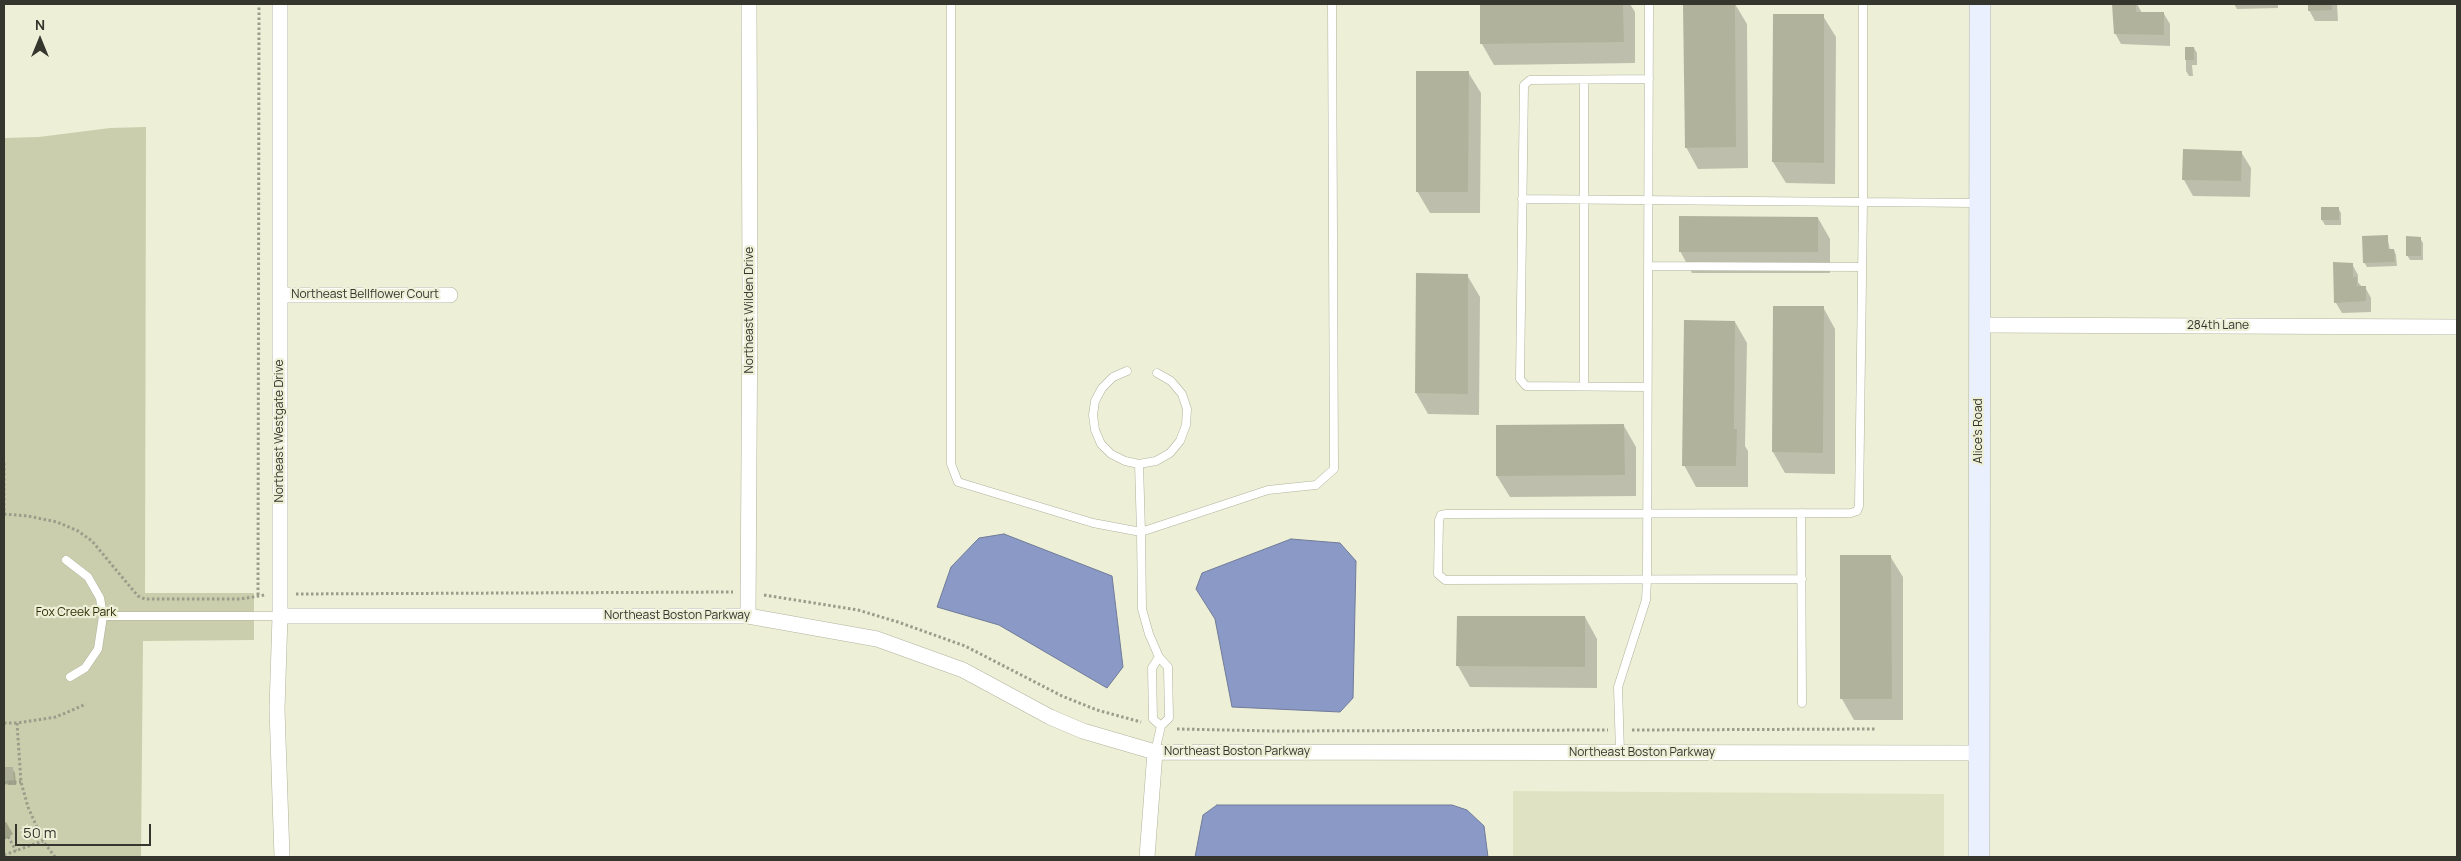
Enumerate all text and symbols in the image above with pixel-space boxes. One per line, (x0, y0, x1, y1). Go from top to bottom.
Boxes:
north arrow (15, 15, 65, 65)
text: N (35, 15, 45, 34)
street label: Northeast Wilden Drive (743, 247, 757, 373)
street label: Northeast Bellflower Court (291, 288, 439, 302)
street label: 284th Lane (2187, 319, 2249, 333)
street label: Northeast Westgate Drive (273, 359, 287, 503)
street label: Alice's Road (1972, 398, 1986, 464)
park label: Fox Creek Park (36, 606, 116, 620)
street label: Northeast Boston Parkway (604, 609, 750, 623)
street label: Northeast Boston Parkway (1164, 745, 1310, 759)
street label: Northeast Boston Parkway (1569, 746, 1715, 760)
scale bar (18, 814, 154, 846)
text: 50 m (23, 822, 57, 843)

